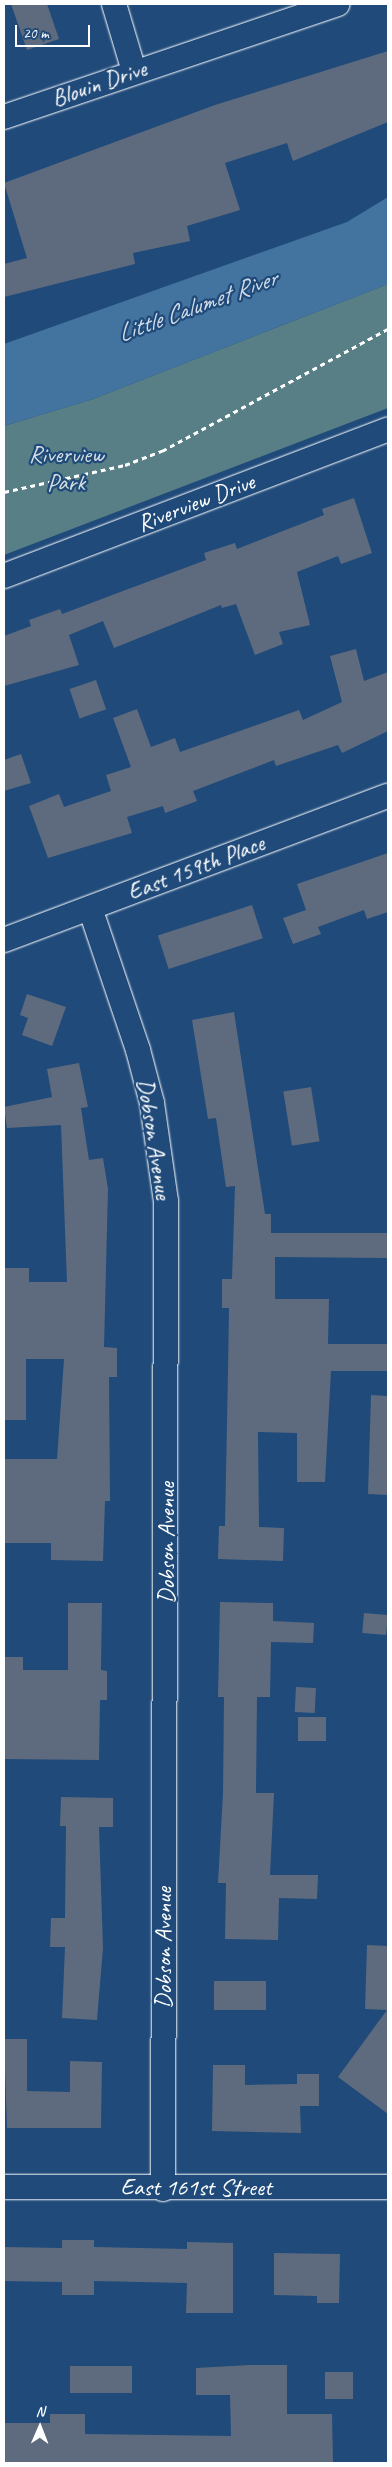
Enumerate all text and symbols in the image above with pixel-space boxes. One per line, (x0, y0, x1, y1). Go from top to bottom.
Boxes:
scale bar (18, 15, 92, 47)
text: 20 m (23, 24, 49, 43)
street label: Blouin Drive (48, 54, 150, 114)
water label: Little Calumet River (113, 263, 281, 349)
park label: Riverview Park (29, 441, 103, 497)
street label: Riverview Drive (133, 467, 259, 539)
street label: East 159th Place (123, 829, 269, 907)
street label: Dobson Avenue (130, 1077, 178, 1201)
street label: Dobson Avenue (153, 1482, 181, 1604)
street label: Dobson Avenue (150, 1887, 178, 2009)
street label: East 161st Street (120, 2174, 272, 2202)
north arrow (15, 2402, 65, 2452)
text: N (36, 2403, 45, 2420)

